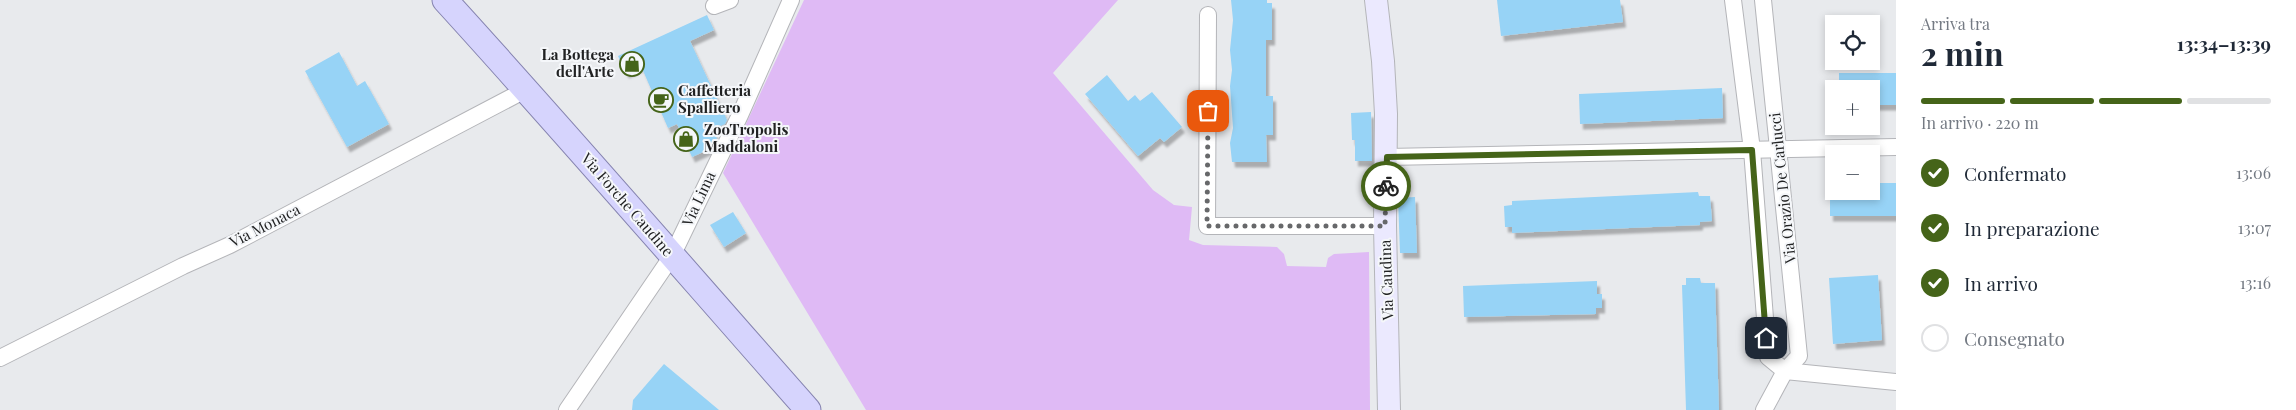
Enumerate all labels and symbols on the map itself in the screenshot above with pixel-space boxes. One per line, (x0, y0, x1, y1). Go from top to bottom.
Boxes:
place label: La Bottega dell'Arte (542, 44, 614, 81)
shop icon: La Bottega dell'Arte (619, 51, 645, 77)
place label: Caffetteria Spalliero (678, 80, 751, 117)
cafe icon: Caffetteria Spalliero (648, 87, 674, 113)
pin (1187, 90, 1229, 132)
street label: Via Orazio De Carlucci (1764, 111, 1800, 265)
place label: ZooTropolis Maddaloni (704, 119, 789, 156)
shop icon: ZooTropolis Maddaloni (673, 126, 699, 152)
street label: Via Forche Caudine (577, 148, 678, 260)
courier (1361, 161, 1411, 211)
street label: Via Lima (676, 167, 720, 230)
street label: Via Monaca (225, 199, 304, 252)
street label: Via Caudina (1375, 239, 1397, 322)
pin (1745, 317, 1787, 359)

